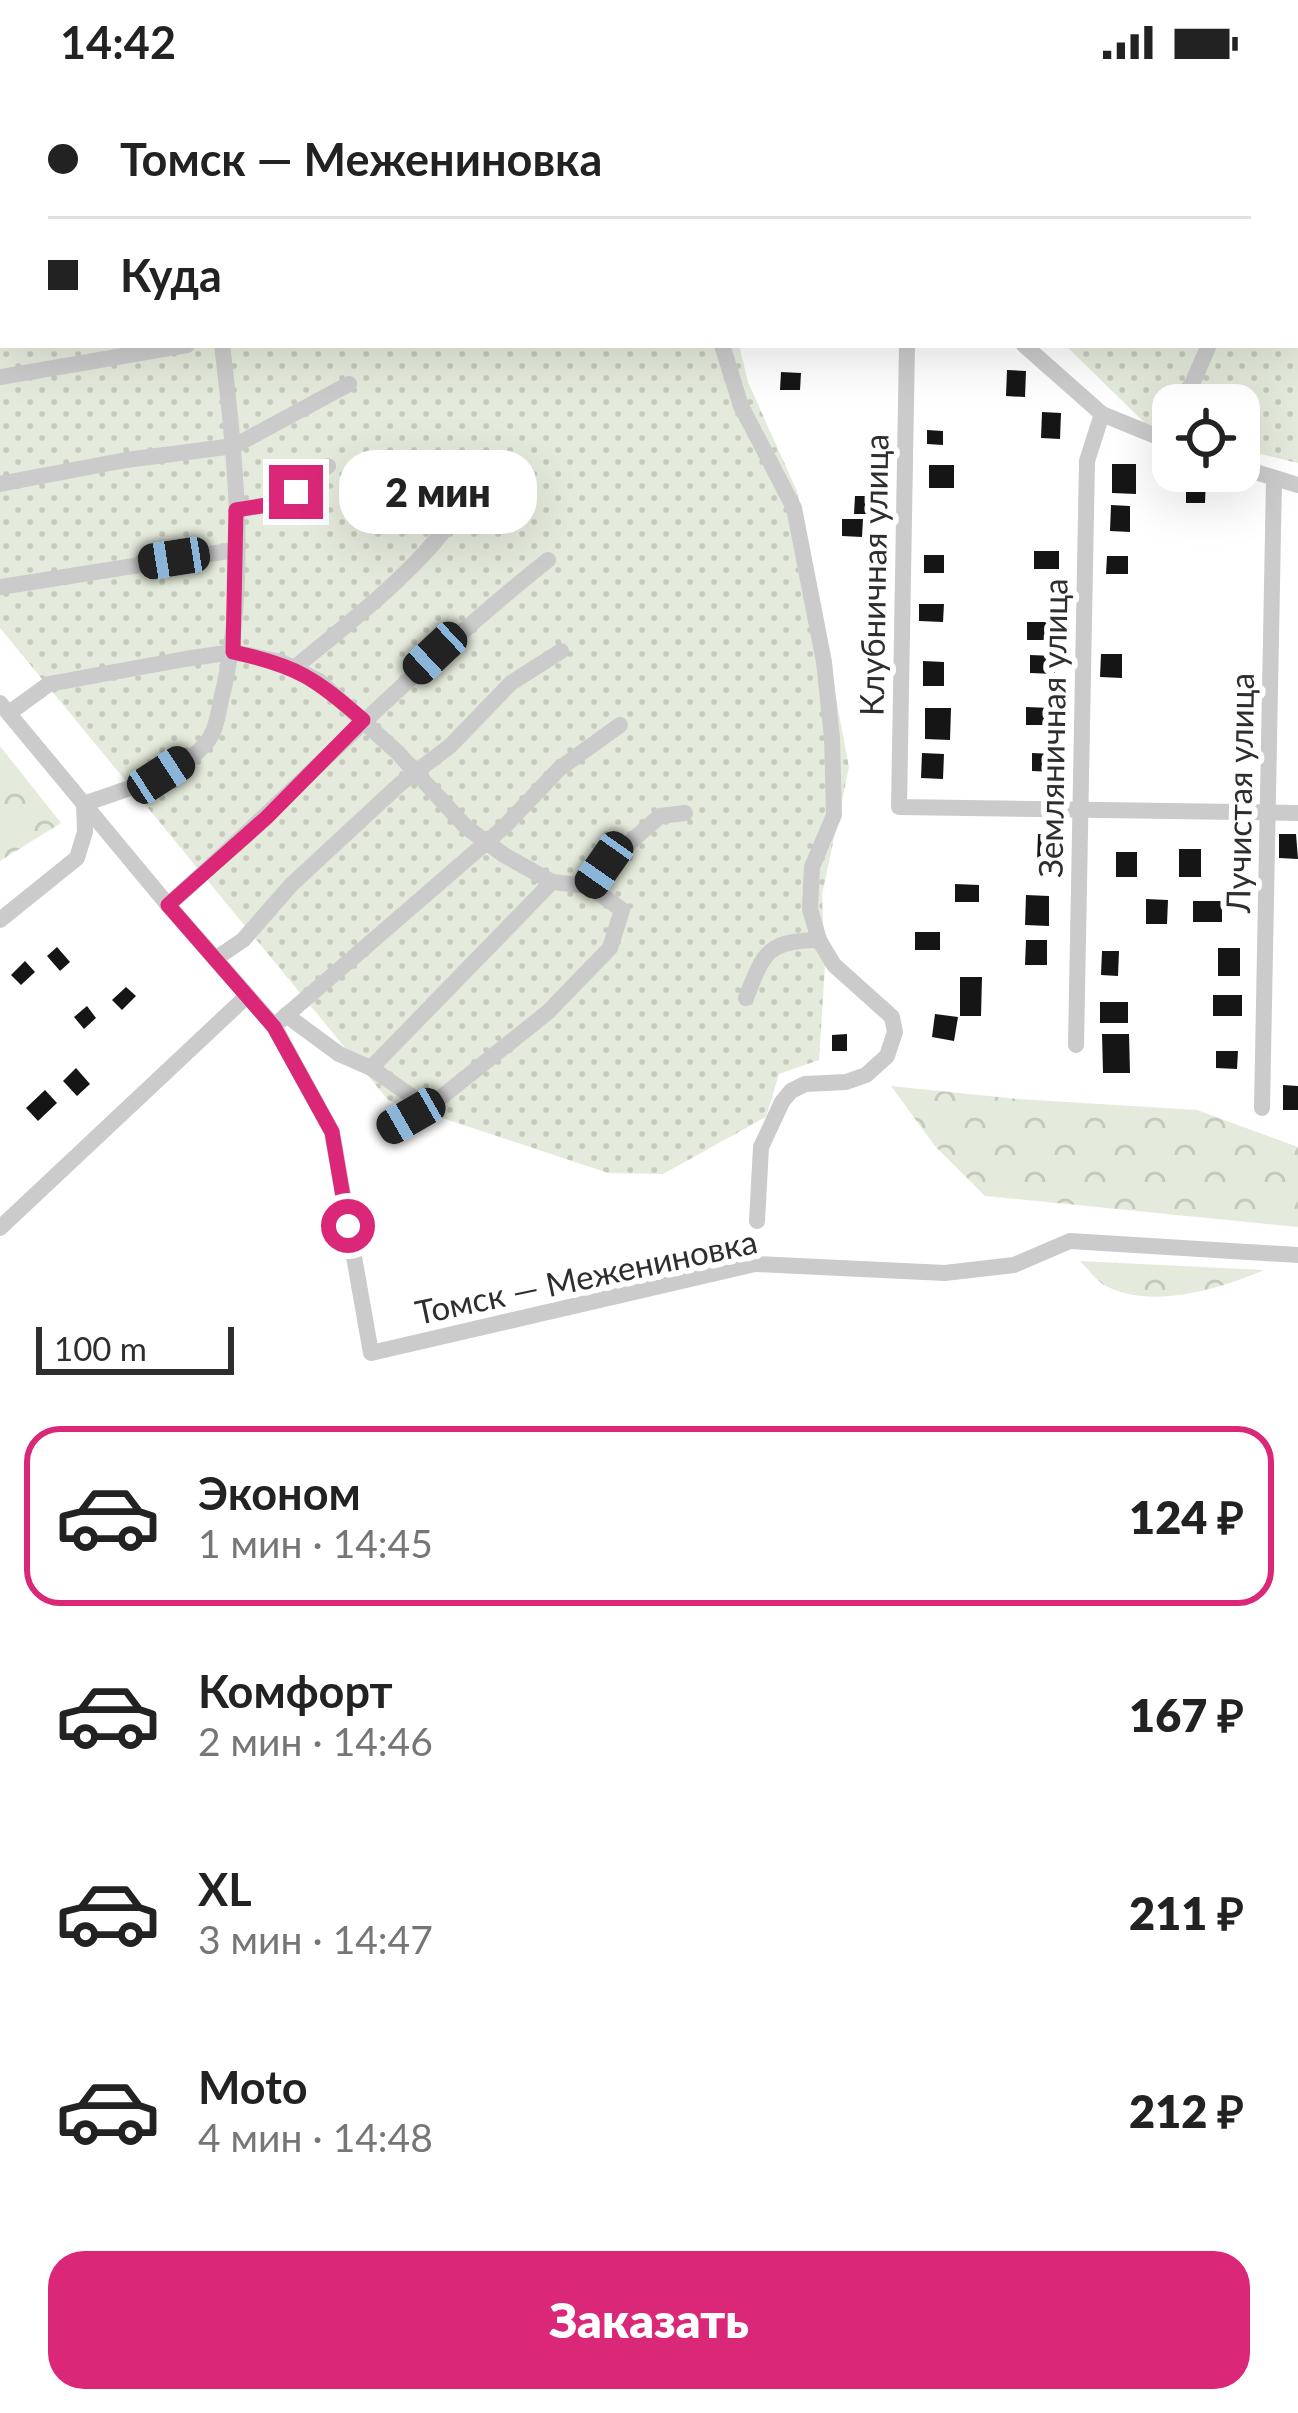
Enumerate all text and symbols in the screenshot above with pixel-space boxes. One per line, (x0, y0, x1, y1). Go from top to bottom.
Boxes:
text: 14:42 (60, 15, 176, 69)
text: Томск — Межениновка (120, 132, 602, 186)
text: Куда (120, 248, 222, 302)
map controls (1152, 384, 1260, 492)
button: locate (1152, 384, 1260, 492)
street label: Клубничная улица (851, 434, 895, 716)
callout: 2 мин (338, 450, 536, 534)
route end (269, 465, 323, 519)
text: 2 мин (385, 469, 491, 515)
car (136, 535, 212, 581)
street label: Земляничная улица (1029, 578, 1075, 878)
car (396, 615, 474, 691)
street label: Лучистая улица (1217, 673, 1261, 914)
car (121, 740, 201, 810)
car (569, 825, 639, 905)
car (371, 1082, 451, 1150)
route start (321, 1199, 375, 1253)
street label: Томск — Межениновка (411, 1220, 761, 1332)
scale bar (36, 1321, 234, 1374)
text: 100 m (54, 1328, 147, 1368)
icon: car (54, 1462, 162, 1570)
text: Эконом (198, 1466, 361, 1520)
text: 124 ₽ (1129, 1490, 1244, 1544)
text: 1 мин · 14:45 (198, 1520, 433, 1566)
icon: car (54, 1660, 162, 1768)
text: Комфорт (198, 1664, 393, 1718)
text: 167 ₽ (1129, 1688, 1244, 1742)
text: 2 мин · 14:46 (198, 1718, 433, 1764)
icon: car (54, 1858, 162, 1966)
text: XL (198, 1862, 252, 1916)
text: 211 ₽ (1129, 1886, 1244, 1940)
text: 3 мин · 14:47 (198, 1916, 433, 1962)
icon: car (54, 2056, 162, 2164)
text: Moto (198, 2060, 308, 2114)
text: 212 ₽ (1129, 2084, 1244, 2138)
text: 4 мин · 14:48 (198, 2114, 433, 2160)
button: Заказать (48, 2251, 1250, 2389)

